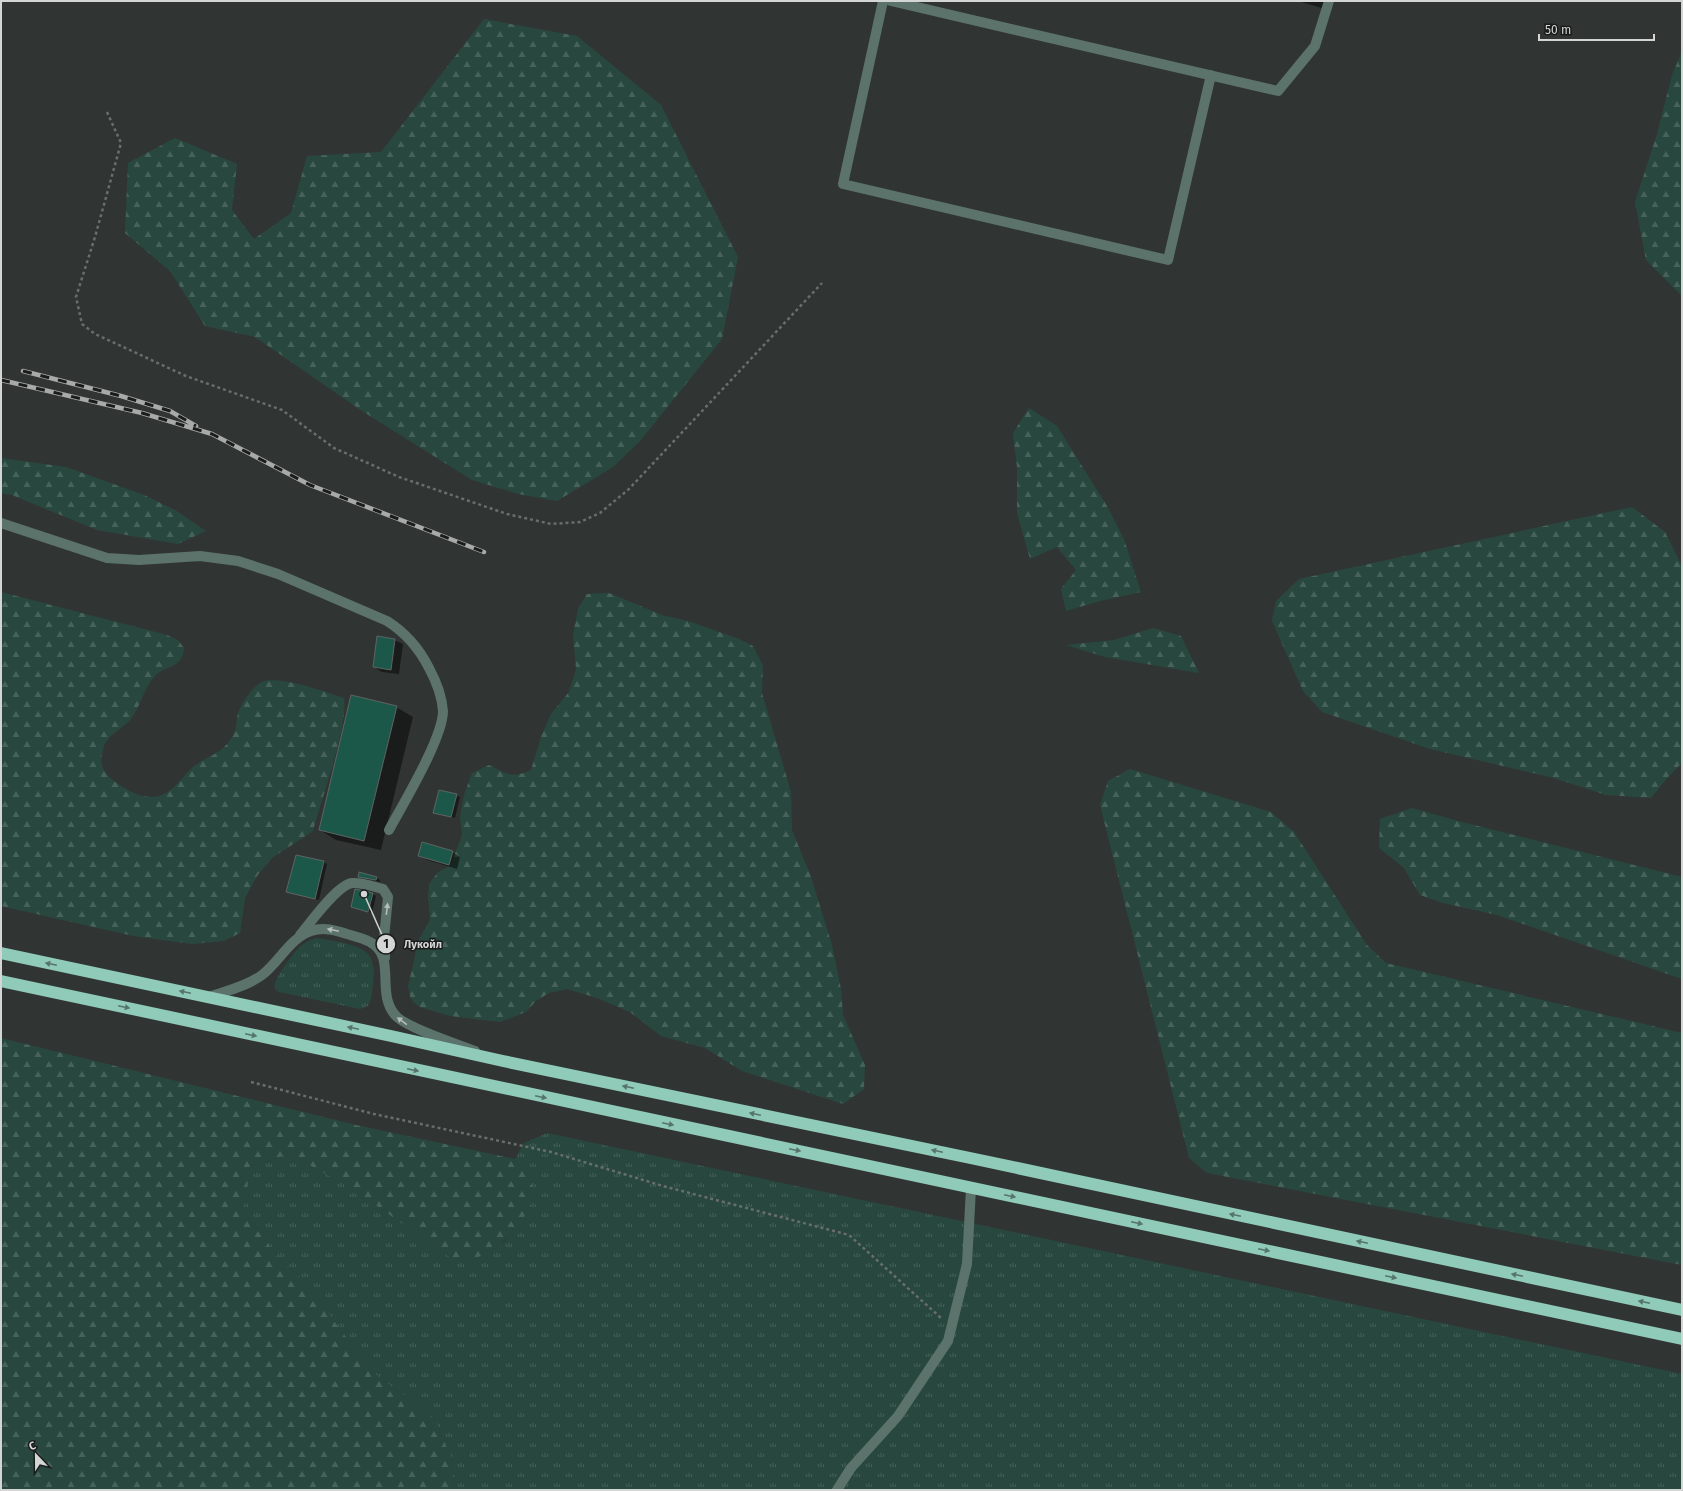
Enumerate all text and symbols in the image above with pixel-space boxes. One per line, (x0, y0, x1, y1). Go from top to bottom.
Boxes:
scale bar (1539, 16, 1654, 42)
text: 50 m (1545, 23, 1571, 37)
one-way arrow (384, 903, 390, 915)
one-way arrow (326, 927, 339, 933)
callout: Лукойл (376, 933, 450, 956)
text: 1 (383, 937, 389, 951)
text: Лукойл (404, 938, 442, 951)
one-way arrow (45, 960, 57, 966)
one-way arrow (179, 989, 191, 995)
one-way arrow (117, 1005, 130, 1011)
one-way arrow (397, 1017, 408, 1025)
one-way arrow (347, 1024, 359, 1030)
one-way arrow (244, 1032, 257, 1038)
one-way arrow (407, 1067, 420, 1073)
one-way arrow (621, 1084, 634, 1090)
one-way arrow (535, 1094, 547, 1100)
one-way arrow (749, 1110, 761, 1116)
one-way arrow (662, 1121, 674, 1127)
one-way arrow (789, 1148, 801, 1154)
one-way arrow (931, 1148, 943, 1154)
one-way arrow (1003, 1193, 1016, 1199)
one-way arrow (1229, 1211, 1241, 1217)
one-way arrow (1131, 1220, 1143, 1226)
one-way arrow (1356, 1238, 1368, 1244)
one-way arrow (1258, 1247, 1270, 1253)
one-way arrow (1511, 1271, 1523, 1277)
one-way arrow (1385, 1274, 1397, 1280)
one-way arrow (1638, 1298, 1650, 1304)
north arrow (16, 1435, 56, 1475)
text: С (27, 1439, 38, 1453)

